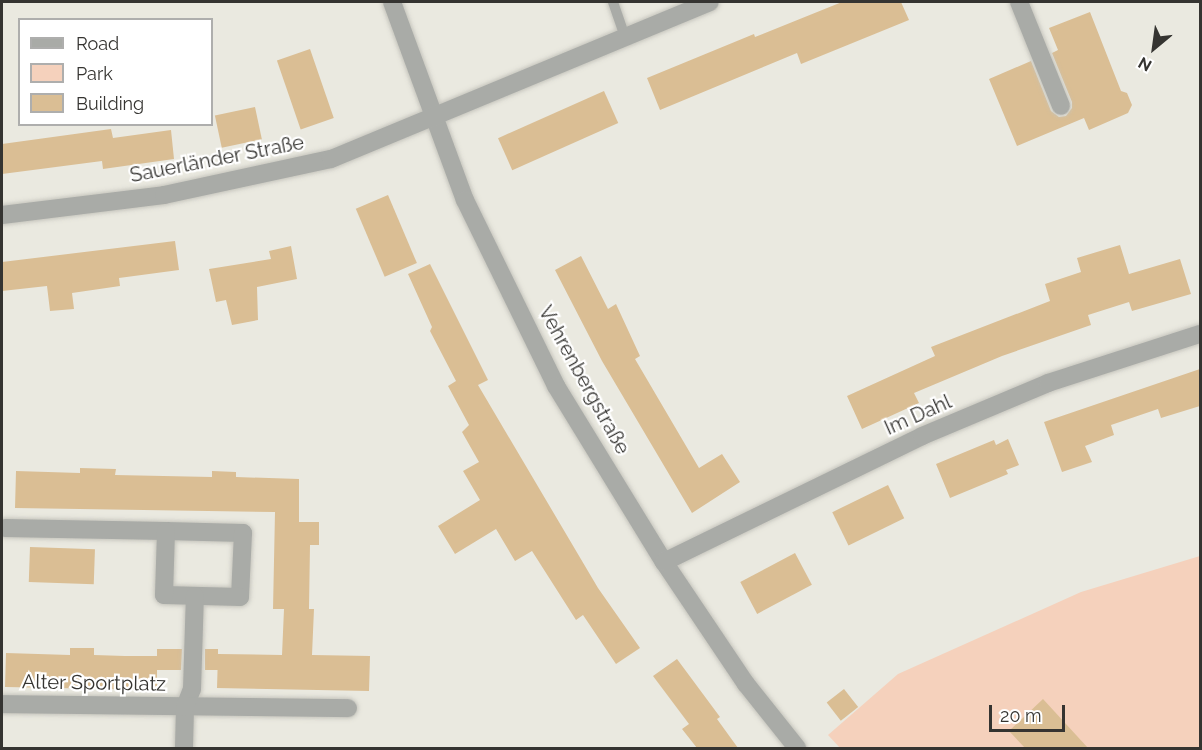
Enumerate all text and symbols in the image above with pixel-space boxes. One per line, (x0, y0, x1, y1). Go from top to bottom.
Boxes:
legend (18, 18, 213, 126)
north arrow (1124, 18, 1184, 78)
text: Road (76, 33, 119, 54)
text: N (1135, 53, 1155, 75)
text: Park (76, 63, 113, 84)
text: Building (76, 93, 144, 114)
street label: Sauerländer Straße (128, 130, 306, 188)
street label: Vehrenbergstraße (533, 302, 635, 458)
street label: Im Dahl (881, 390, 955, 440)
street label: Alter Sportplatz (22, 670, 166, 696)
scale bar (992, 693, 1068, 731)
text: 20 m (1000, 705, 1042, 726)

